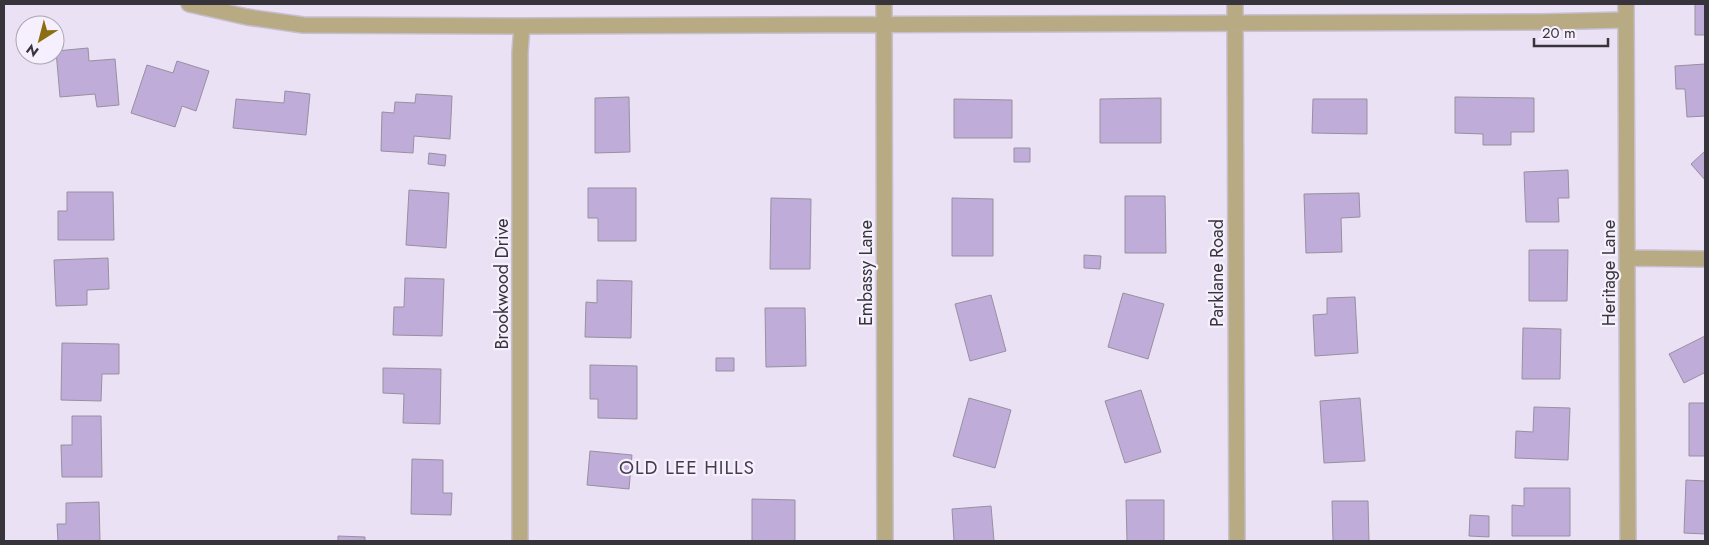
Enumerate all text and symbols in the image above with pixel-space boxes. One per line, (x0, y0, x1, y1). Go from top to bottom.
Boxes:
north arrow (15, 15, 65, 65)
scale bar (1534, 15, 1608, 47)
text: 20 m (1542, 22, 1576, 44)
text: N (22, 39, 43, 62)
street label: Brookwood Drive (489, 218, 515, 350)
street label: Parklane Road (1204, 219, 1230, 327)
street label: Embassy Lane (853, 220, 879, 326)
street label: Heritage Lane (1596, 220, 1622, 326)
district label: OLD LEE HILLS (619, 454, 755, 481)

